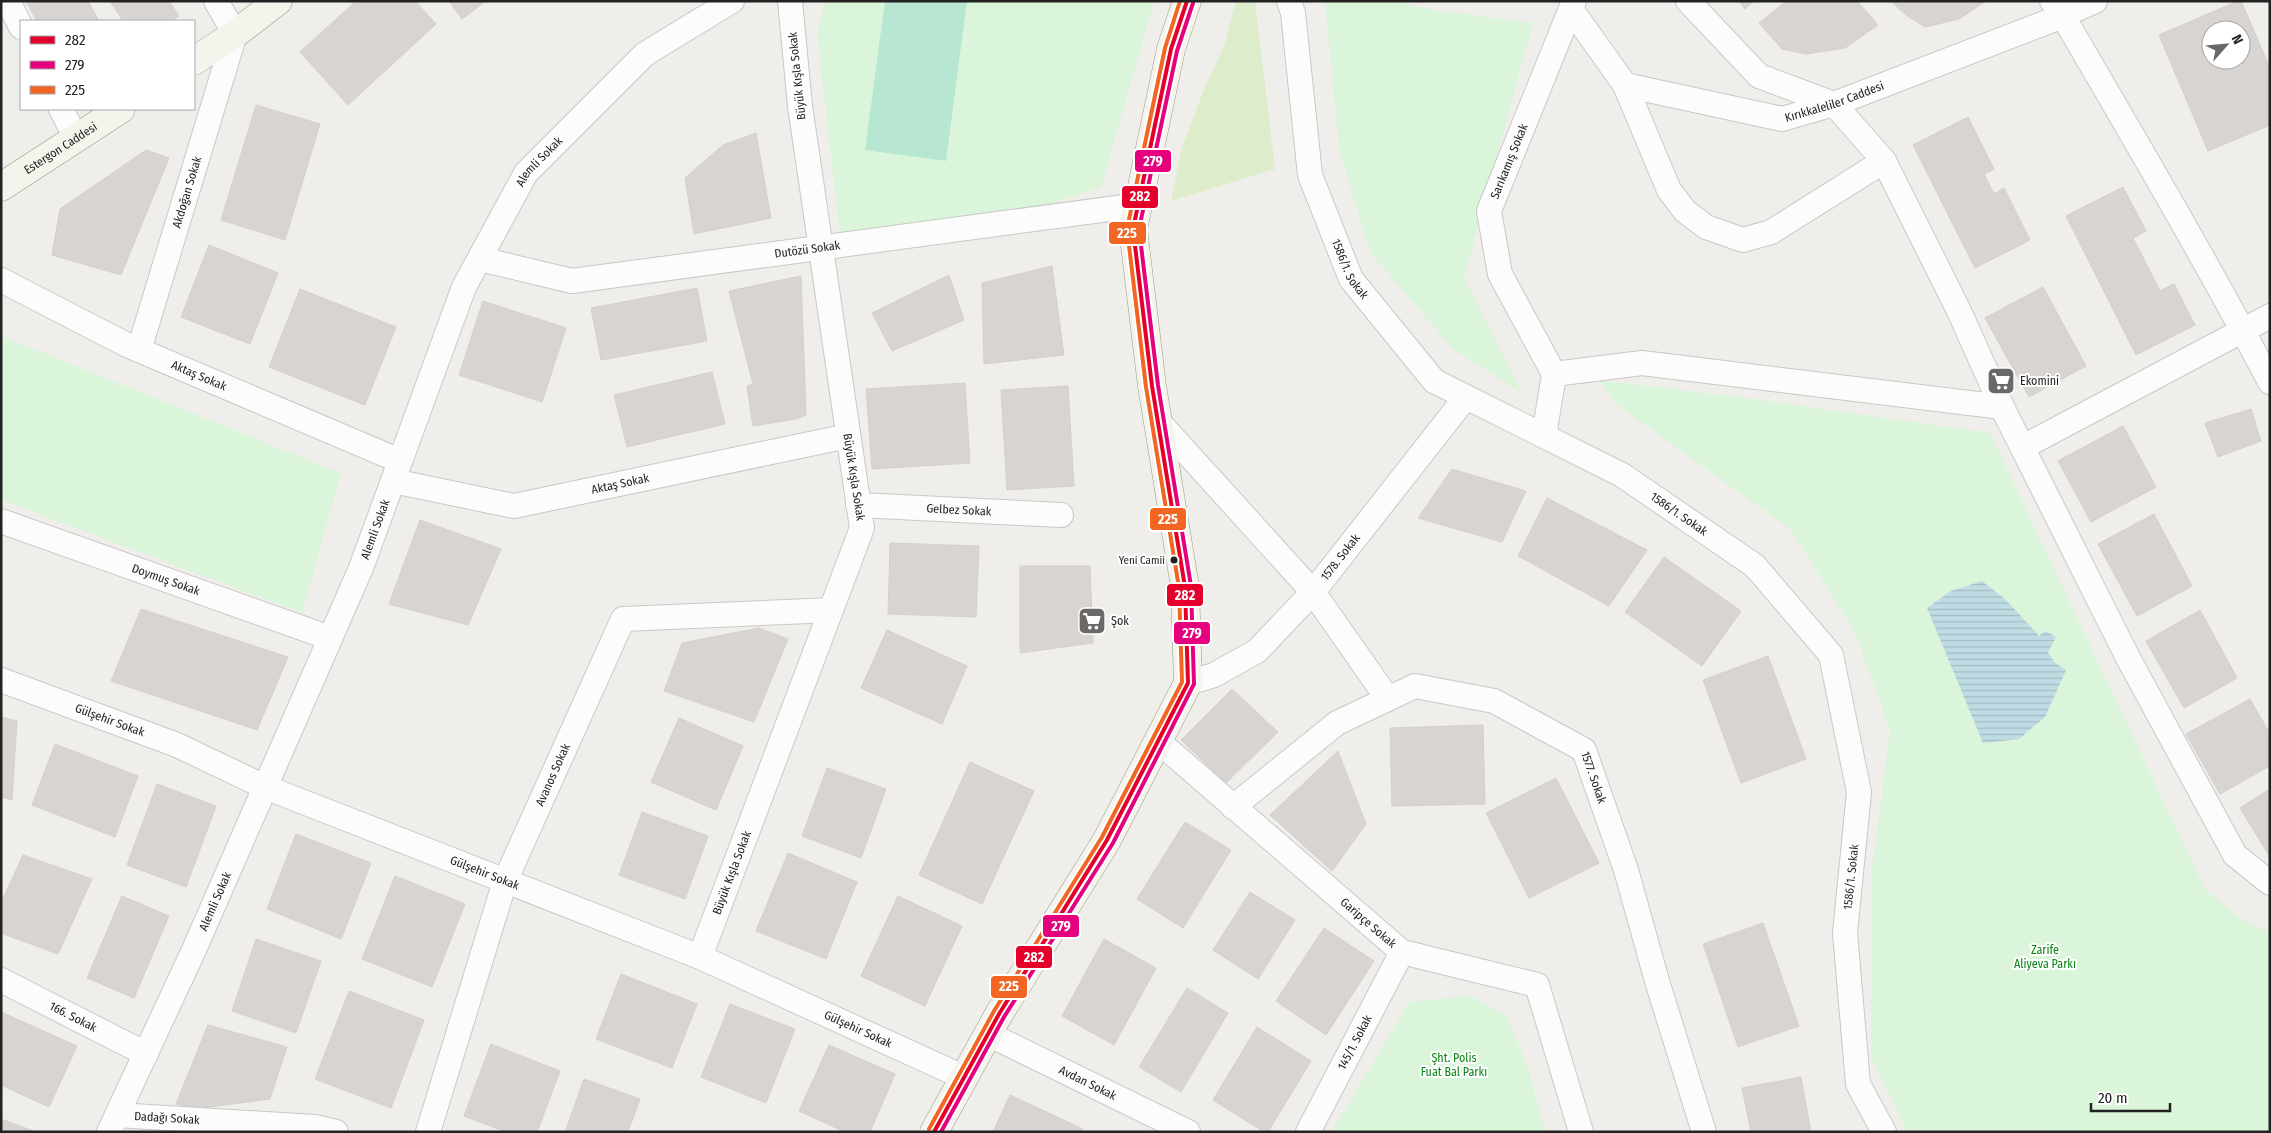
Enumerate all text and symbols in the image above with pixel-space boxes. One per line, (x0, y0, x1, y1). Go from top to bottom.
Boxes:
legend (20, 20, 195, 110)
north arrow (2201, 20, 2251, 70)
text: 282 (65, 31, 86, 49)
street label: Büyük Kışla Sokak (785, 31, 809, 121)
text: N (2228, 32, 2247, 47)
text: 279 (65, 56, 85, 74)
street label: Kırıkkaleliler Caddesi (1783, 79, 1886, 125)
text: 225 (65, 81, 85, 99)
street label: Estergon Caddesi (21, 119, 100, 177)
street label: Sarıkamış Sokak (1488, 121, 1531, 201)
street label: Alemli Sokak (513, 133, 566, 189)
line badge: 279 (1134, 149, 1172, 173)
text: 279 (1142, 153, 1163, 170)
street label: Akdoğan Sokak (169, 154, 205, 230)
line badge: 282 (1121, 185, 1159, 209)
text: 282 (1129, 188, 1151, 205)
line badge: 225 (1108, 221, 1147, 245)
text: 225 (1116, 225, 1137, 242)
street label: 1586/1. Sokak (1329, 237, 1372, 302)
street label: Dutözü Sokak (774, 238, 841, 261)
street label: Aktaş Sokak (169, 358, 229, 394)
supermarket icon: Ekomini (1986, 366, 2016, 396)
place label: Ekomini (2020, 374, 2059, 388)
street label: Büyük Kışla Sokak (840, 432, 868, 522)
street label: Aktaş Sokak (590, 471, 651, 497)
street label: 1586/1. Sokak (1648, 490, 1710, 539)
street label: Alemli Sokak (358, 497, 393, 561)
street label: Gelbez Sokak (926, 501, 992, 519)
line badge: 225 (1149, 507, 1187, 531)
text: 225 (1157, 511, 1178, 528)
street label: 1578. Sokak (1318, 531, 1363, 583)
place label: Yeni Camii (1119, 554, 1165, 567)
marker: Yeni Camii (1169, 555, 1179, 565)
street label: Doymuş Sokak (130, 561, 202, 598)
line badge: 282 (1166, 583, 1204, 607)
text: 282 (1174, 587, 1196, 604)
supermarket icon: Şok (1077, 606, 1107, 636)
place label: Şok (1111, 614, 1129, 628)
line badge: 279 (1173, 621, 1211, 645)
text: 279 (1181, 625, 1202, 642)
street label: Gülşehir Sokak (73, 701, 147, 740)
street label: Avanos Sokak (533, 741, 573, 808)
street label: 1577. Sokak (1578, 750, 1609, 806)
street label: Büyük Kışla Sokak (710, 829, 754, 917)
street label: 1586/1. Sokak (1841, 843, 1861, 911)
street label: Gülşehir Sokak (448, 853, 522, 893)
street label: Alemli Sokak (196, 869, 234, 933)
street label: Garipçe Sokak (1338, 895, 1399, 951)
line badge: 279 (1042, 914, 1080, 938)
text: 279 (1050, 918, 1071, 935)
park label: Zarife Aliyeva Parkı (2014, 943, 2076, 971)
line badge: 282 (1015, 945, 1053, 969)
text: 282 (1023, 949, 1045, 966)
line badge: 225 (990, 975, 1028, 999)
text: 225 (998, 978, 1019, 995)
street label: 166. Sokak (47, 999, 99, 1035)
street label: Gülşehir Sokak (822, 1008, 895, 1051)
street label: 145/1. Sokak (1335, 1012, 1375, 1072)
park label: Şht. Polis Fuat Bal Parkı (1421, 1051, 1487, 1079)
street label: Avdan Sokak (1057, 1063, 1119, 1103)
scale bar (2091, 1080, 2170, 1112)
text: 20 m (2098, 1089, 2128, 1107)
street label: Dadağı Sokak (134, 1109, 200, 1127)

